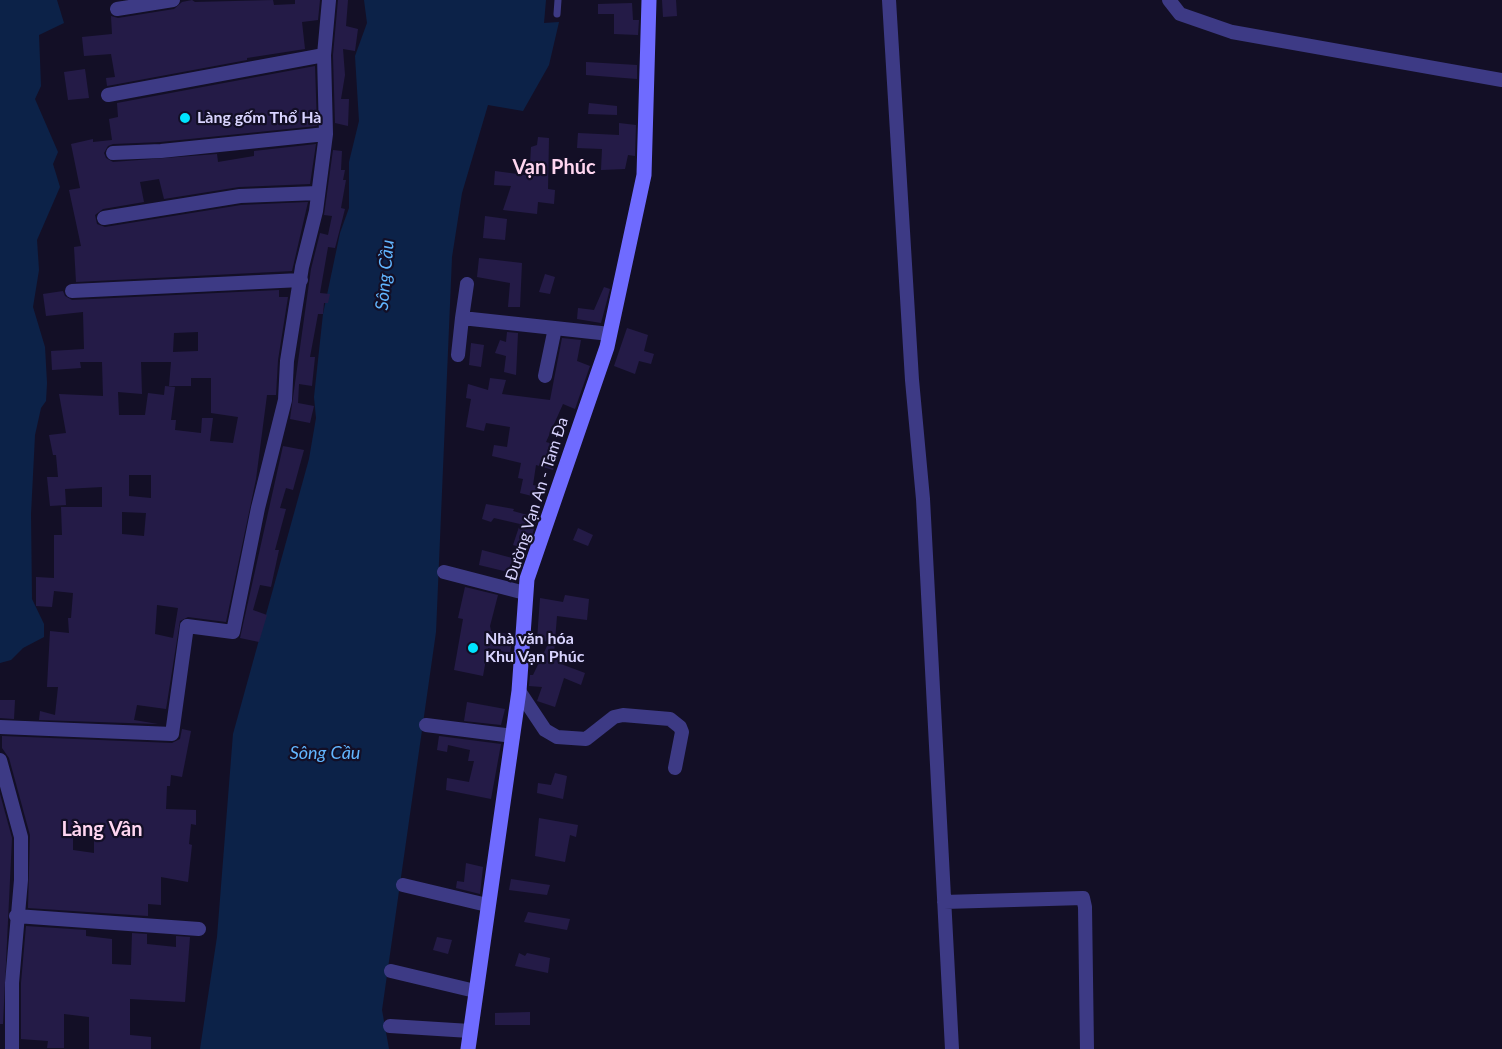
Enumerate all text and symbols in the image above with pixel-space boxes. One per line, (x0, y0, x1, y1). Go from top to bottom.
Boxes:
place label: Làng gốm Thổ Hà (197, 108, 321, 128)
marker: Làng gốm Thổ Hà (178, 111, 192, 125)
district label: Vạn Phúc (512, 156, 596, 180)
water label: Sông Cầu (371, 239, 399, 311)
street label: Đường Vạn An - Tam Đa (501, 415, 573, 583)
place label: Nhà văn hóa Khu Vạn Phúc (485, 629, 584, 667)
marker: Nhà văn hóa Khu Vạn Phúc (466, 641, 480, 655)
water label: Sông Cầu (290, 742, 360, 764)
district label: Làng Vân (61, 818, 143, 842)

